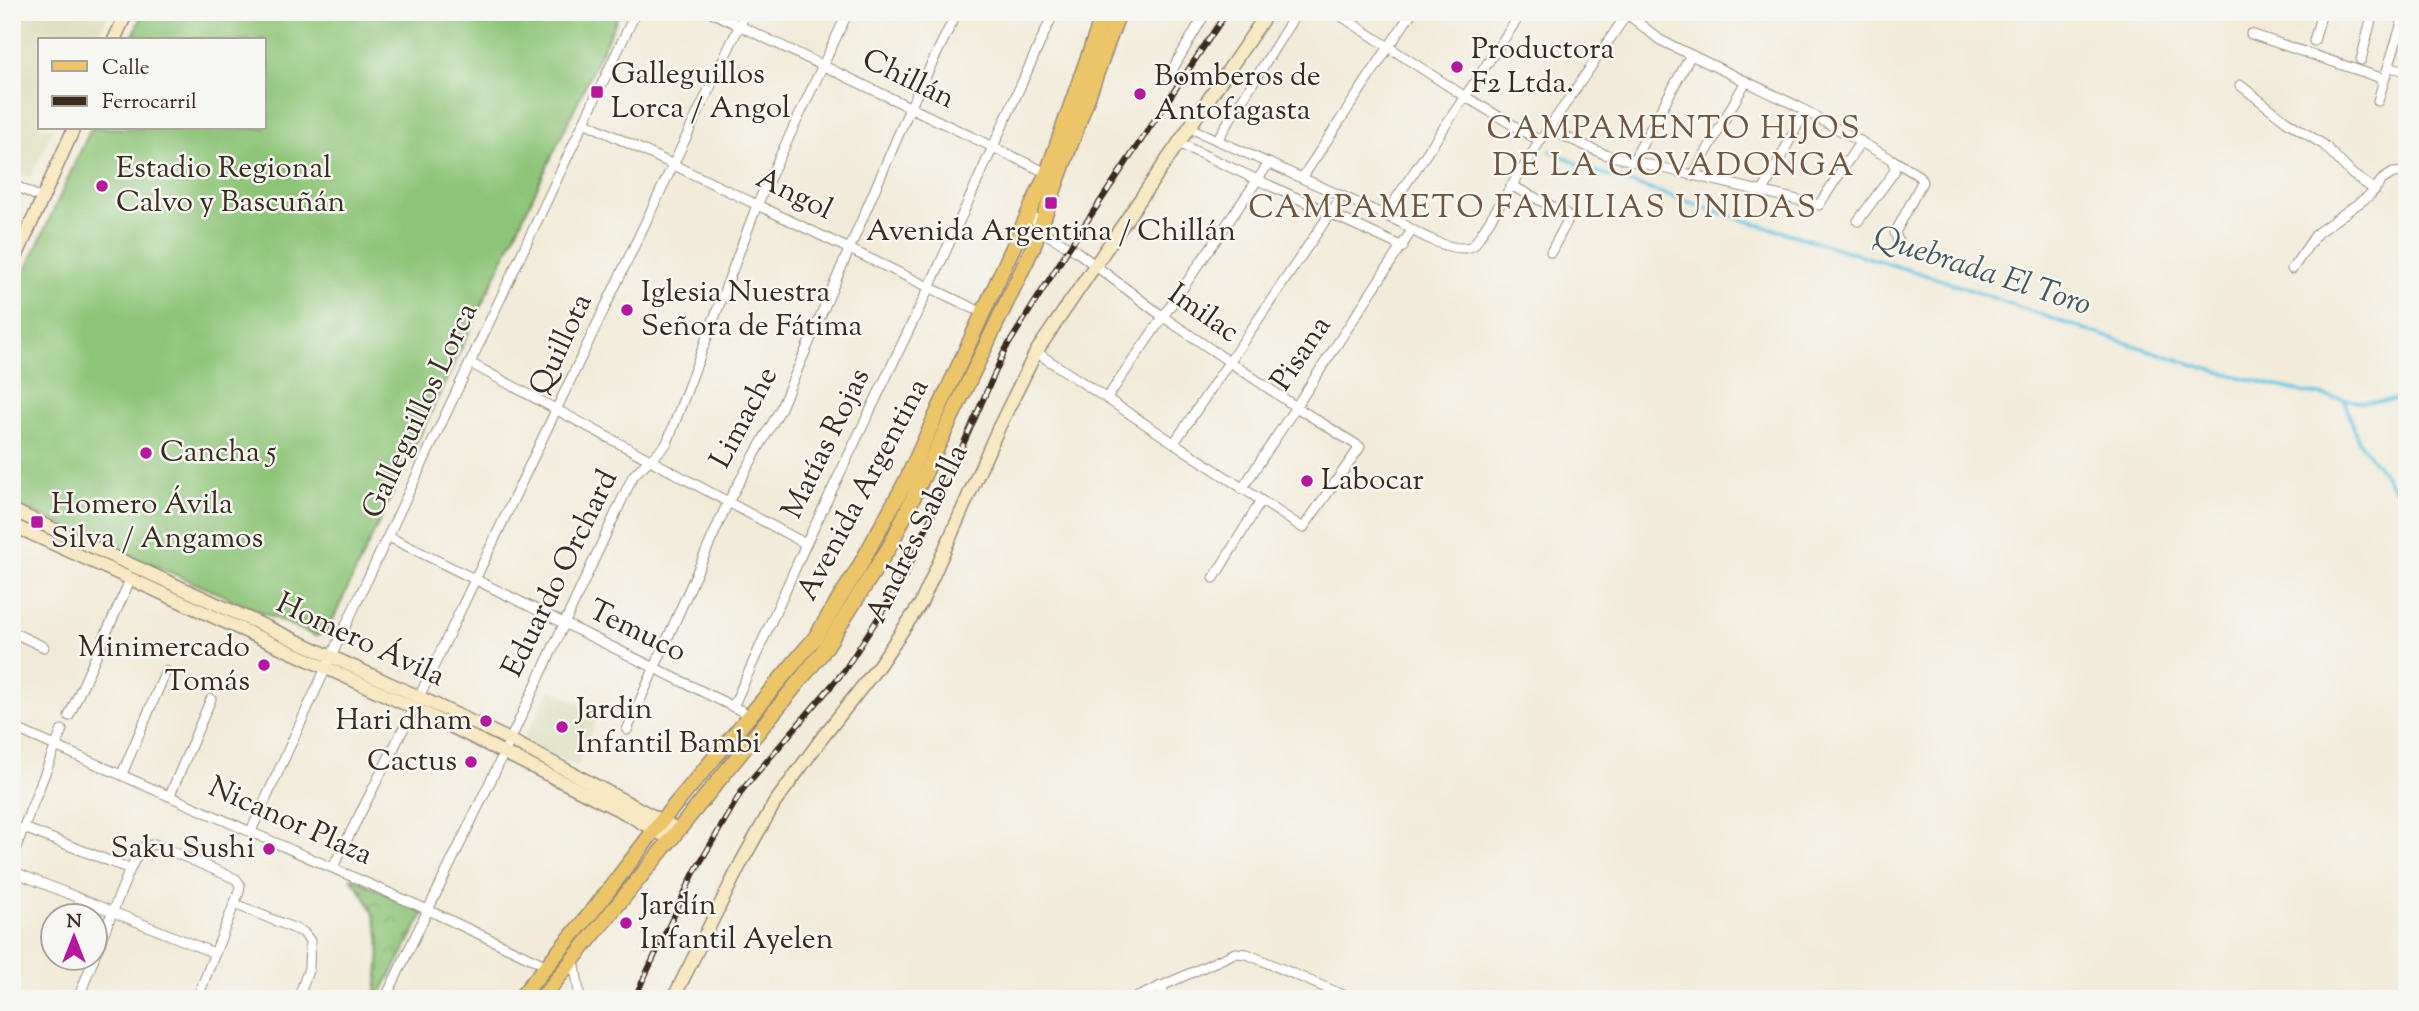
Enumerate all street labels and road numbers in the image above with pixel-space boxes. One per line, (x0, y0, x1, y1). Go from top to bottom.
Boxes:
street label: Chillán (854, 39, 962, 121)
street label: Angol (748, 158, 840, 232)
street label: Imilac (1159, 274, 1247, 354)
street label: Quillota (520, 287, 604, 403)
street label: Galleguillos Lorca (352, 296, 490, 526)
street label: Pisana (1261, 308, 1343, 400)
street label: Limache (700, 360, 790, 476)
street label: Matías Rojas (772, 361, 882, 527)
street label: Avenida Argentina (787, 371, 941, 609)
street label: Andrés Sabella (856, 437, 980, 631)
street label: Eduardo Orchard (492, 463, 630, 685)
street label: Homero Ávila (269, 583, 452, 699)
street label: Temuco (581, 590, 693, 674)
street label: Nicanor Plaza (201, 767, 379, 877)

